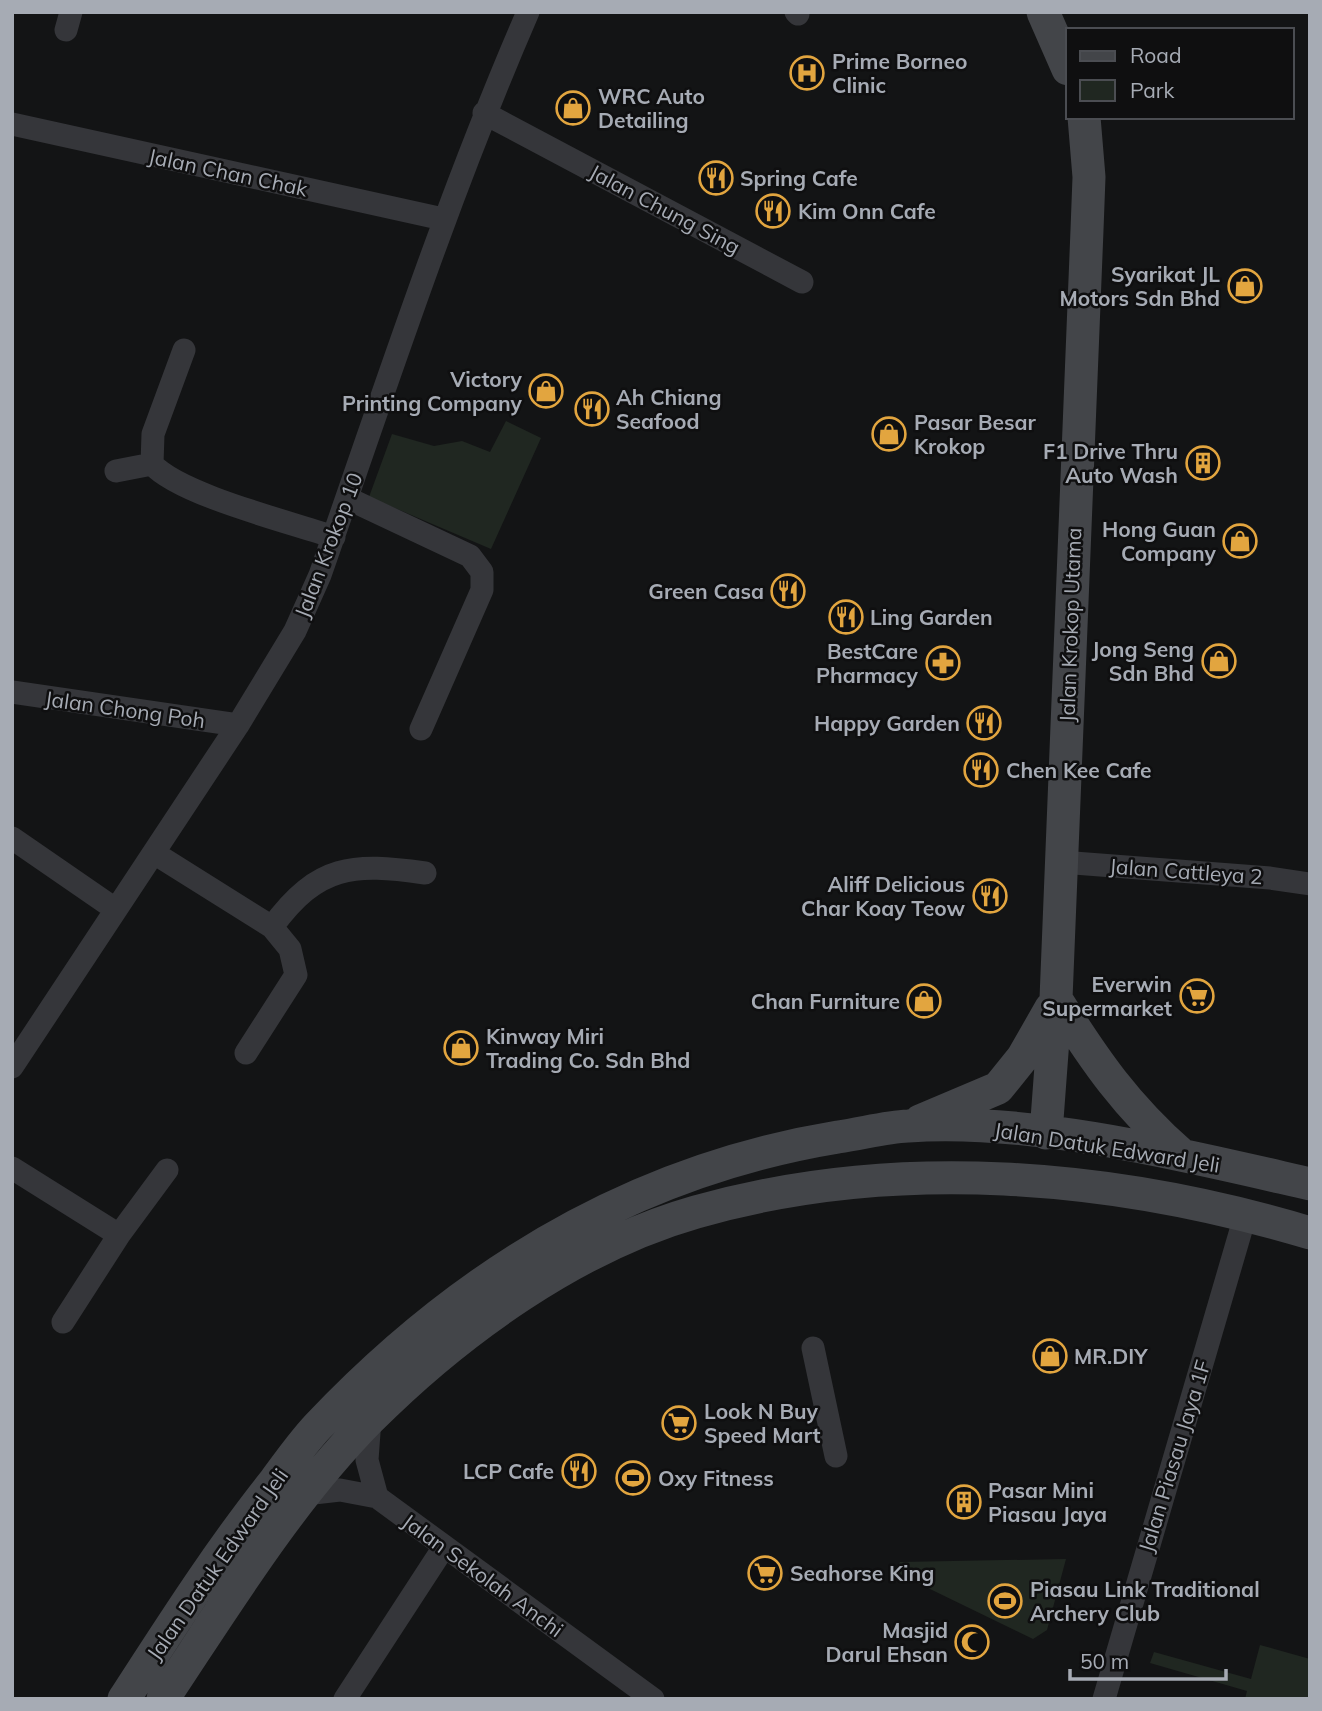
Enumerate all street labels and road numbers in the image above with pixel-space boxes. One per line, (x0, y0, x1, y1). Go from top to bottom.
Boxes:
street label: Jalan Chan Chak (146, 142, 310, 202)
street label: Jalan Chung Sing (585, 158, 745, 260)
street label: Jalan Krokop 10 (288, 469, 368, 621)
street label: Jalan Krokop Utama (1054, 527, 1086, 723)
street label: Jalan Chong Poh (43, 685, 207, 733)
street label: Jalan Cattleya 2 (1108, 853, 1264, 889)
street label: Jalan Datuk Edward Jeli (992, 1116, 1222, 1178)
street label: Jalan Piasau Jaya 1F (1132, 1357, 1216, 1555)
street label: Jalan Datuk Edward Jeli (141, 1463, 293, 1665)
street label: Jalan Sekolah Anchi (397, 1508, 569, 1642)

